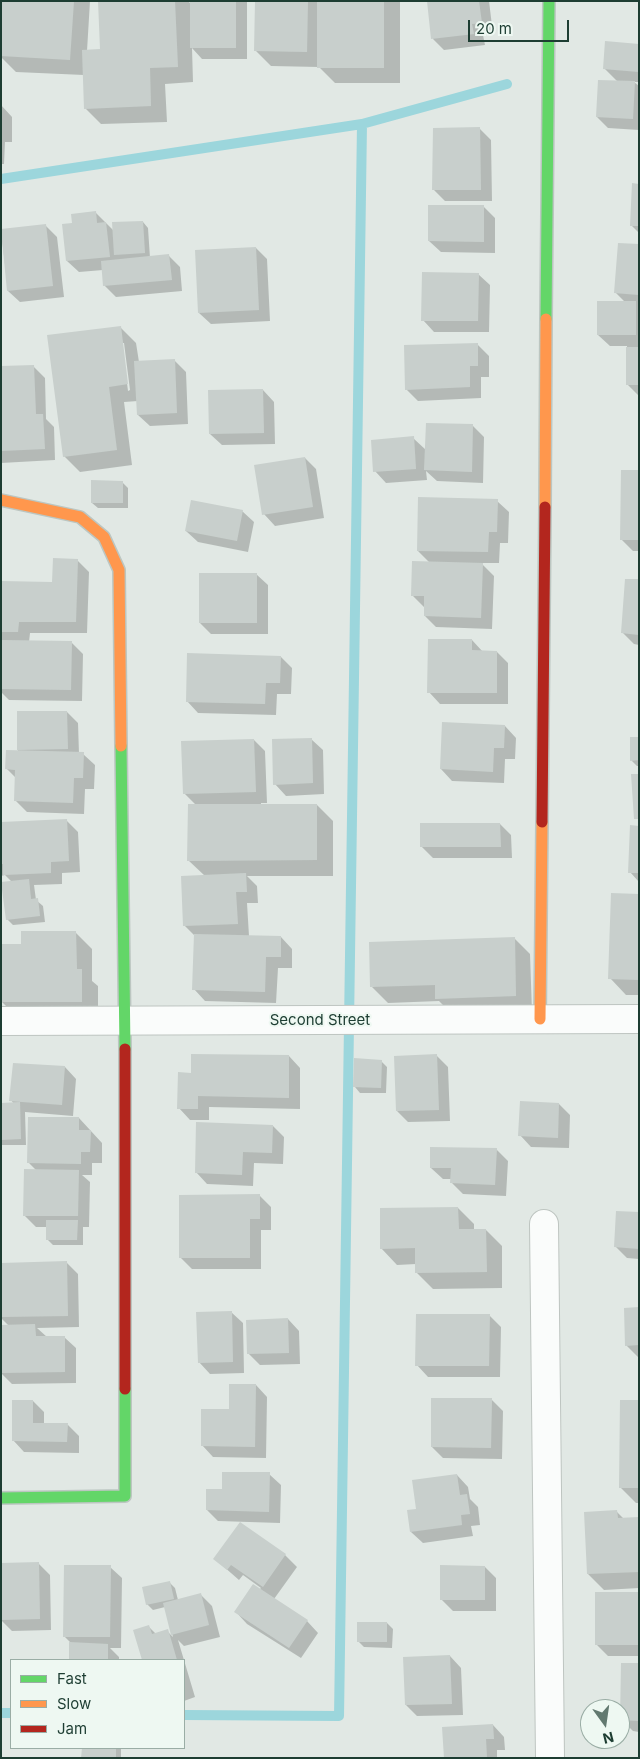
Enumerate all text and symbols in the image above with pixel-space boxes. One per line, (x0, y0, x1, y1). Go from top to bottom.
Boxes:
scale bar (470, 10, 571, 42)
text: 20 m (476, 19, 512, 38)
street label: Second Street (270, 1011, 370, 1029)
legend (10, 1659, 185, 1749)
text: Fast (57, 1669, 87, 1688)
text: Slow (57, 1694, 91, 1713)
north arrow (580, 1699, 630, 1749)
text: Jam (57, 1719, 87, 1738)
text: N (601, 1729, 616, 1748)

